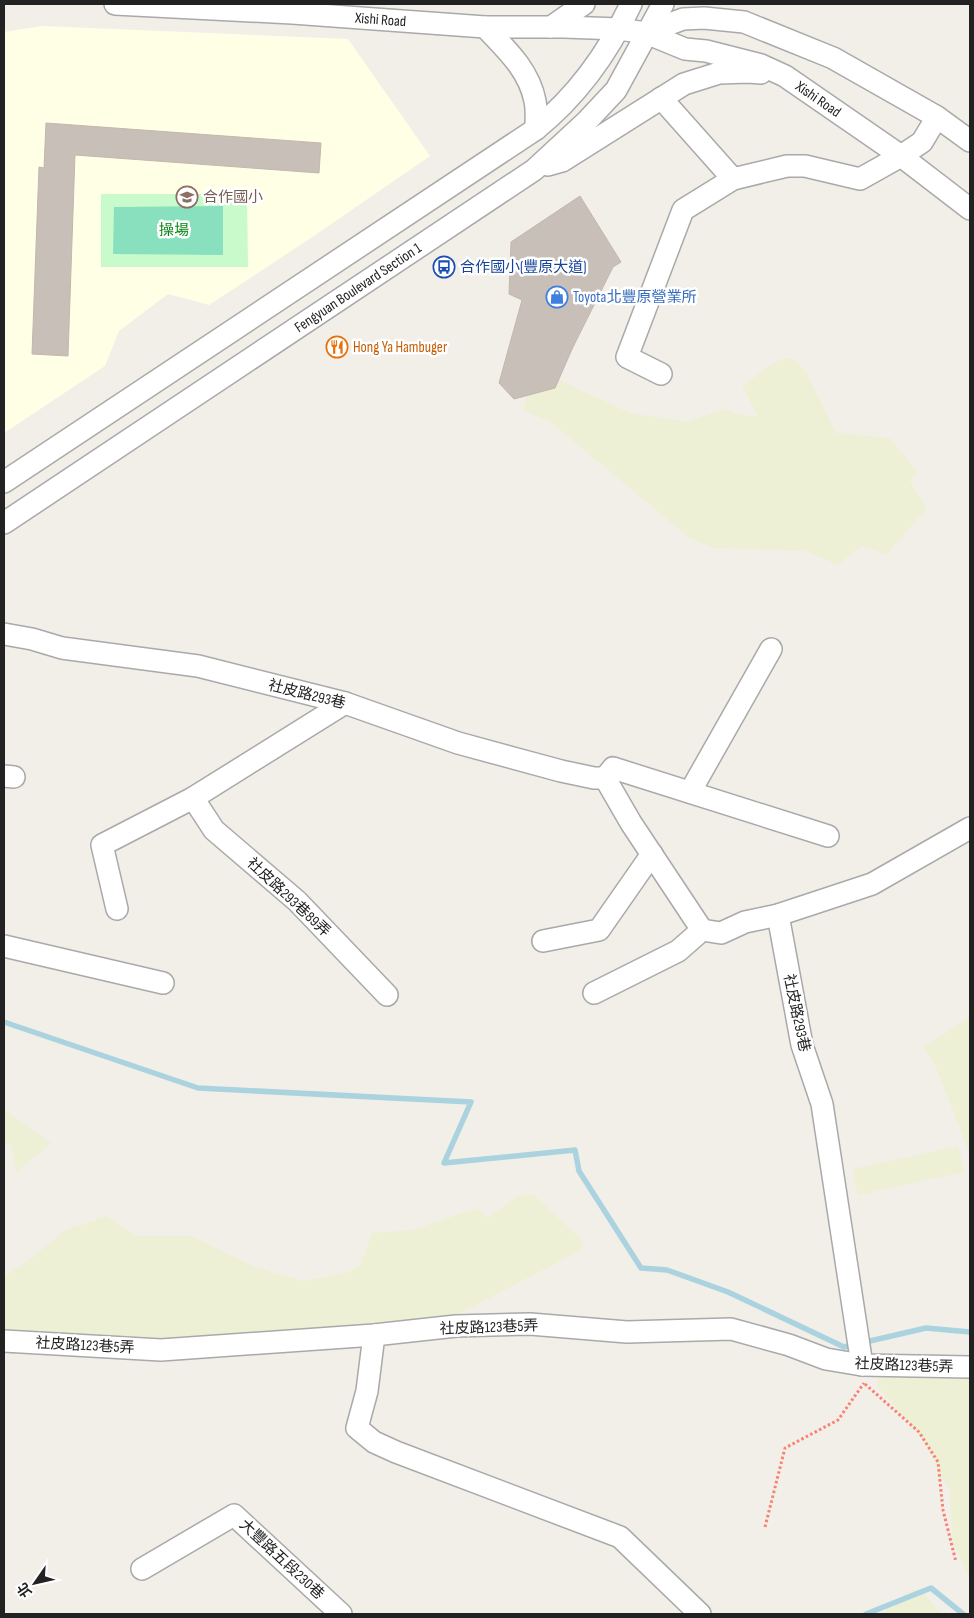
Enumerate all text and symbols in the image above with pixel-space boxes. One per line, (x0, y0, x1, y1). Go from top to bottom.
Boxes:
street label: Xishi Road (353, 9, 407, 31)
street label: Xishi Road (791, 77, 845, 122)
school or university icon: 合作國小 (175, 185, 199, 209)
place label: 合作國小 (203, 188, 263, 207)
park label: 操場 (159, 221, 189, 240)
street label: Fengyuan Boulevard Section 1 (291, 238, 426, 337)
bus stop icon: 合作國小(豐原大道) (432, 255, 456, 279)
place label: 合作國小(豐原大道) (460, 258, 587, 277)
shop icon: Toyota北豐原營業所 (545, 285, 569, 309)
place label: Toyota北豐原營業所 (573, 288, 696, 307)
restaurant icon: Hong Ya Hambuger (325, 335, 349, 359)
place label: Hong Ya Hambuger (353, 338, 448, 357)
street label: 社皮路293巷 (266, 676, 348, 713)
street label: 社皮路293巷89弄 (243, 854, 334, 941)
street label: 社皮路293巷 (779, 972, 814, 1054)
street label: 社皮路123巷5弄 (439, 1316, 539, 1339)
street label: 社皮路123巷5弄 (35, 1333, 135, 1358)
street label: 社皮路123巷5弄 (854, 1354, 954, 1377)
street label: 大豐路五段230巷 (235, 1515, 328, 1604)
north arrow (10, 1558, 60, 1608)
text: 北 (14, 1579, 36, 1601)

